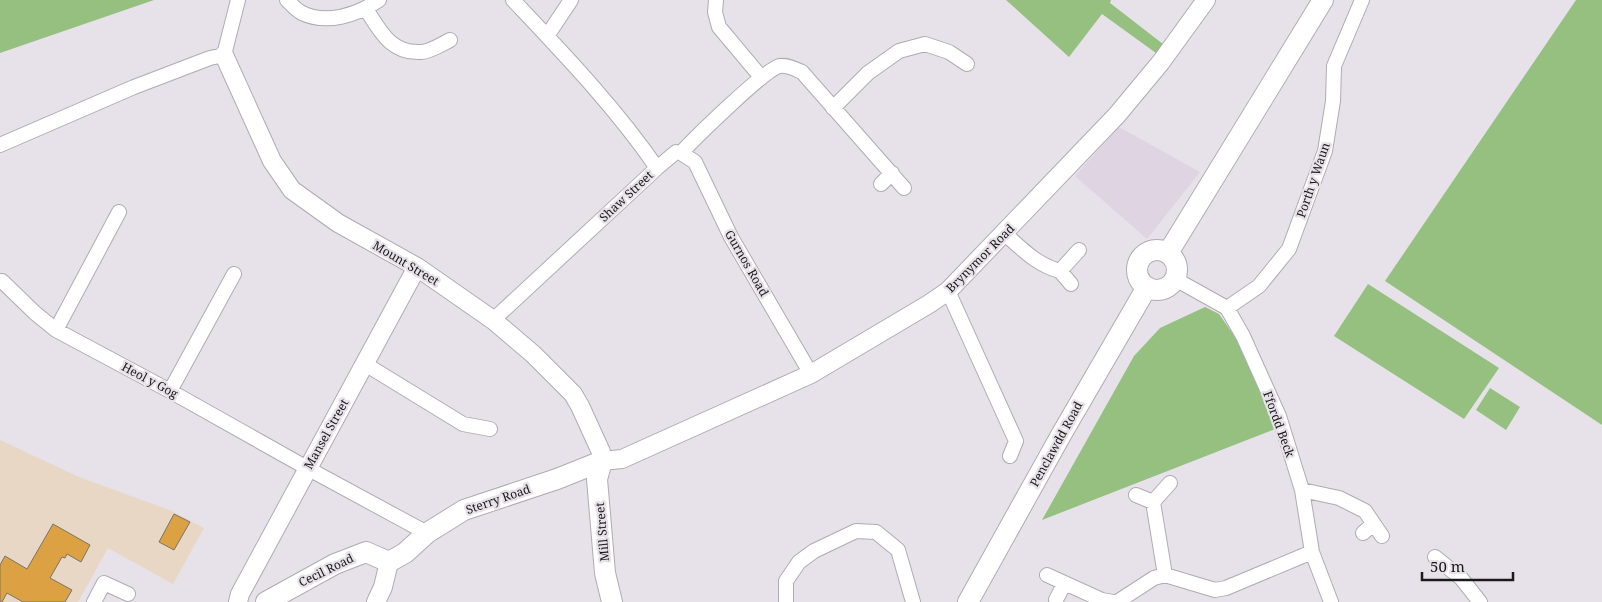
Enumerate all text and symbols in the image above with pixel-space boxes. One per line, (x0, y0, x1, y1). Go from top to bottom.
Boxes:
street label: Porth y Waun (1292, 140, 1334, 220)
street label: Shaw Street (595, 167, 657, 225)
street label: Brynymor Road (942, 220, 1018, 296)
street label: Gurnos Road (721, 227, 773, 300)
street label: Mount Street (370, 237, 442, 289)
street label: Heol y Gog (119, 358, 182, 402)
street label: Ffordd Beck (1259, 389, 1299, 460)
street label: Mansel Street (300, 396, 352, 472)
street label: Penclawdd Road (1026, 398, 1087, 490)
street label: Sterry Road (463, 480, 533, 518)
street label: Mill Street (591, 502, 613, 562)
street label: Cecil Road (296, 549, 357, 591)
scale bar (1422, 550, 1513, 582)
text: 50 m (1430, 556, 1465, 576)

